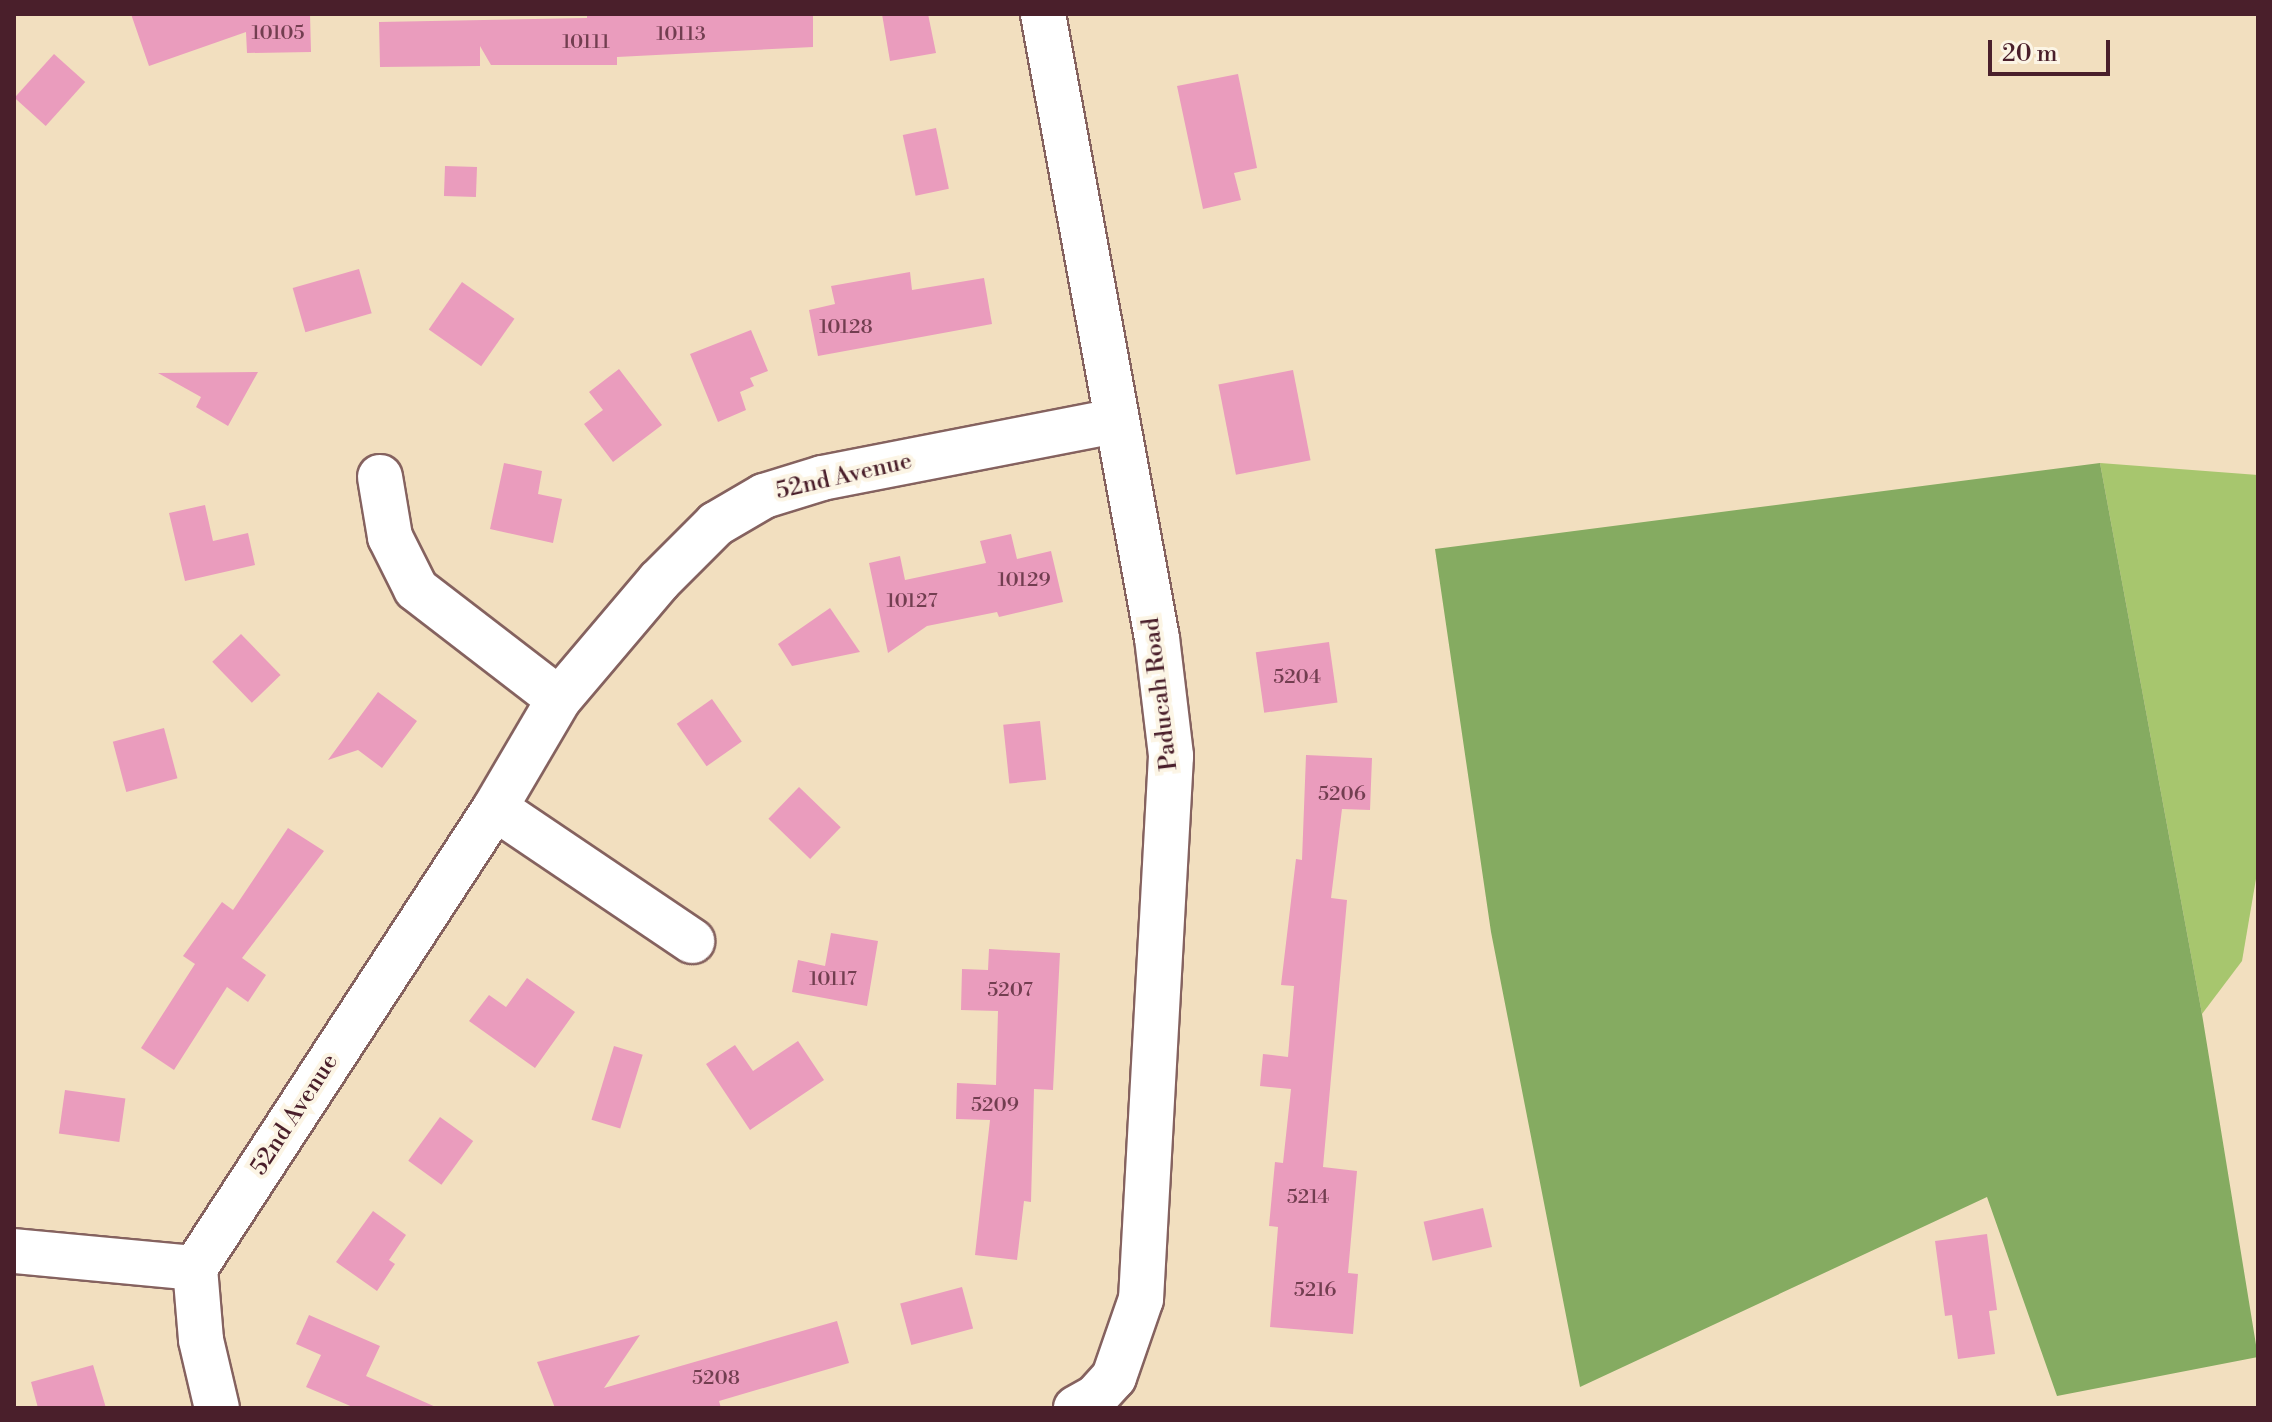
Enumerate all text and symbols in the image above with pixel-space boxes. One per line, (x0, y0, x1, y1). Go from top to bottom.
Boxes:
house number: 10105 (252, 21, 304, 45)
house number: 10113 (656, 22, 706, 46)
scale bar (1992, 24, 2114, 74)
house number: 10111 (562, 30, 610, 54)
text: 20 m (2002, 39, 2058, 69)
house number: 10128 (819, 315, 873, 339)
street label: 52nd Avenue (773, 447, 915, 507)
house number: 10129 (997, 568, 1051, 592)
house number: 10127 (886, 589, 938, 613)
street label: Paducah Road (1137, 616, 1185, 772)
house number: 5204 (1273, 665, 1321, 689)
house number: 5206 (1318, 782, 1366, 806)
house number: 10117 (809, 967, 857, 991)
house number: 5207 (987, 978, 1033, 1002)
street label: 52nd Avenue (245, 1049, 345, 1181)
house number: 5209 (971, 1093, 1019, 1117)
house number: 5214 (1287, 1185, 1329, 1209)
house number: 5216 (1294, 1278, 1336, 1302)
house number: 5208 (692, 1366, 740, 1390)

